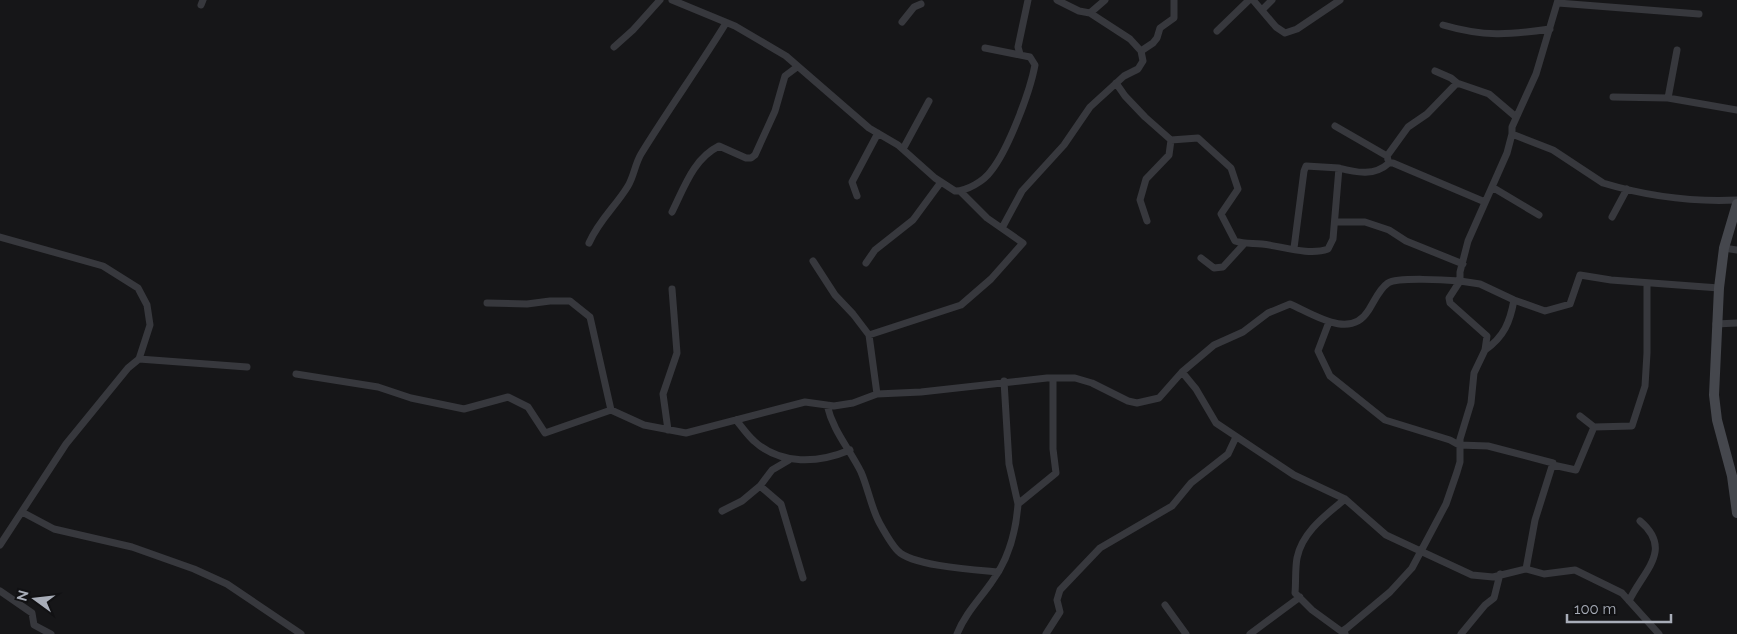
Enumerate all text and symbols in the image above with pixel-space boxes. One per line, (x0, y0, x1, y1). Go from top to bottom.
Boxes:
north arrow (10, 574, 60, 624)
text: N (13, 588, 32, 603)
scale bar (1567, 592, 1671, 624)
text: 100 m (1574, 600, 1616, 618)

